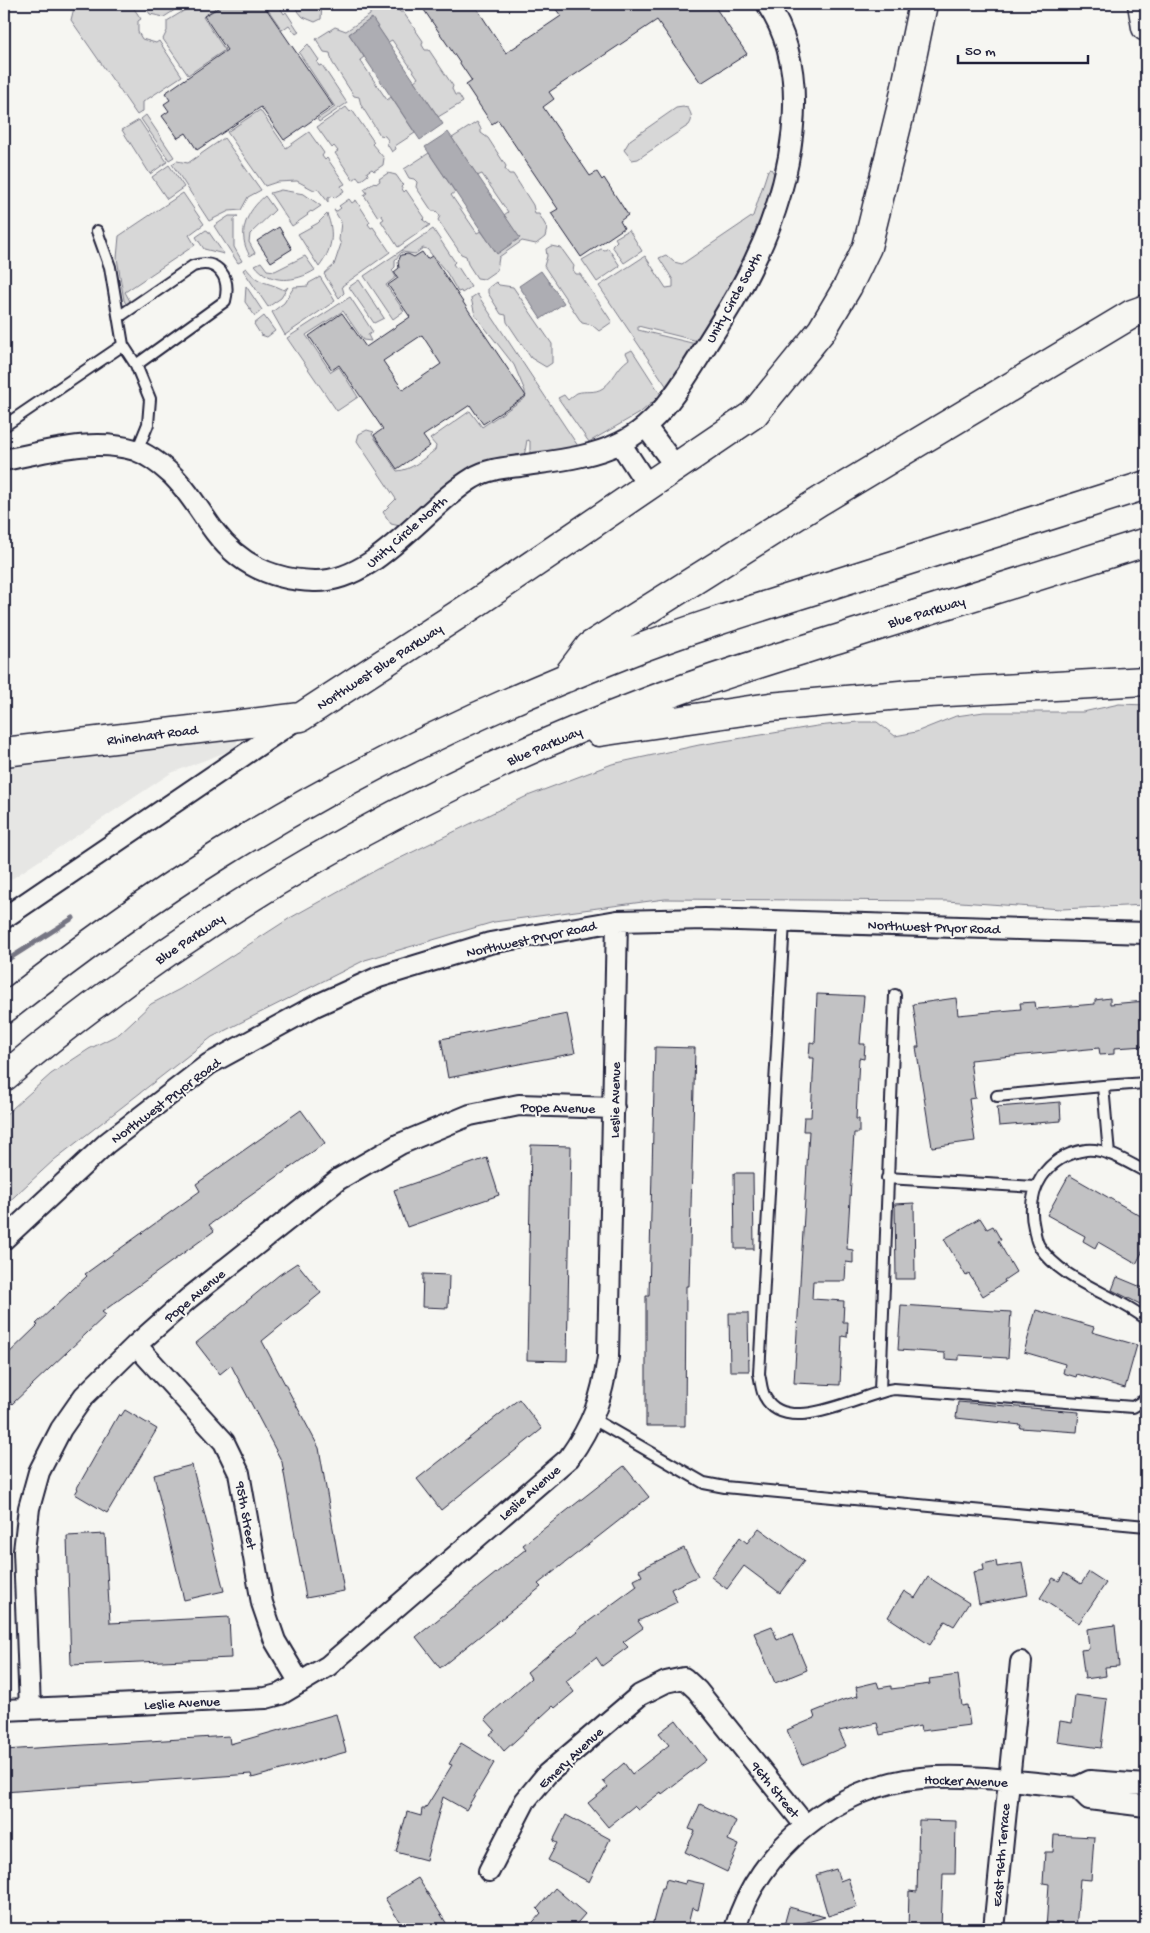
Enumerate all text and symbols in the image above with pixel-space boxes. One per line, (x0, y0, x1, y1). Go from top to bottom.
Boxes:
scale bar (958, 32, 1088, 64)
text: 50 m (965, 43, 996, 61)
street label: Unity Circle South (703, 249, 767, 347)
street label: Unity Circle North (363, 493, 452, 573)
street label: Blue Parkway (885, 594, 967, 633)
street label: Northwest Blue Parkway (314, 621, 446, 715)
street label: Rhinehart Road (106, 722, 201, 751)
street label: Blue Parkway (504, 724, 585, 771)
street label: Blue Parkway (152, 911, 228, 970)
street label: Northwest Pryor Road (465, 918, 600, 963)
street label: Northwest Pryor Road (867, 918, 1002, 939)
street label: Northwest Pryor Road (108, 1054, 226, 1149)
street label: Leslie Avenue (607, 1061, 626, 1138)
street label: Pope Avenue (520, 1100, 596, 1119)
street label: Pope Avenue (161, 1266, 230, 1328)
street label: Leslie Avenue (496, 1462, 566, 1525)
street label: 95th Street (230, 1479, 259, 1552)
street label: Leslie Avenue (144, 1694, 221, 1715)
street label: Emery Avenue (535, 1724, 608, 1793)
street label: 96th Street (745, 1758, 803, 1823)
street label: Hocker Avenue (924, 1773, 1009, 1792)
street label: East 96th Terrace (990, 1802, 1016, 1908)

